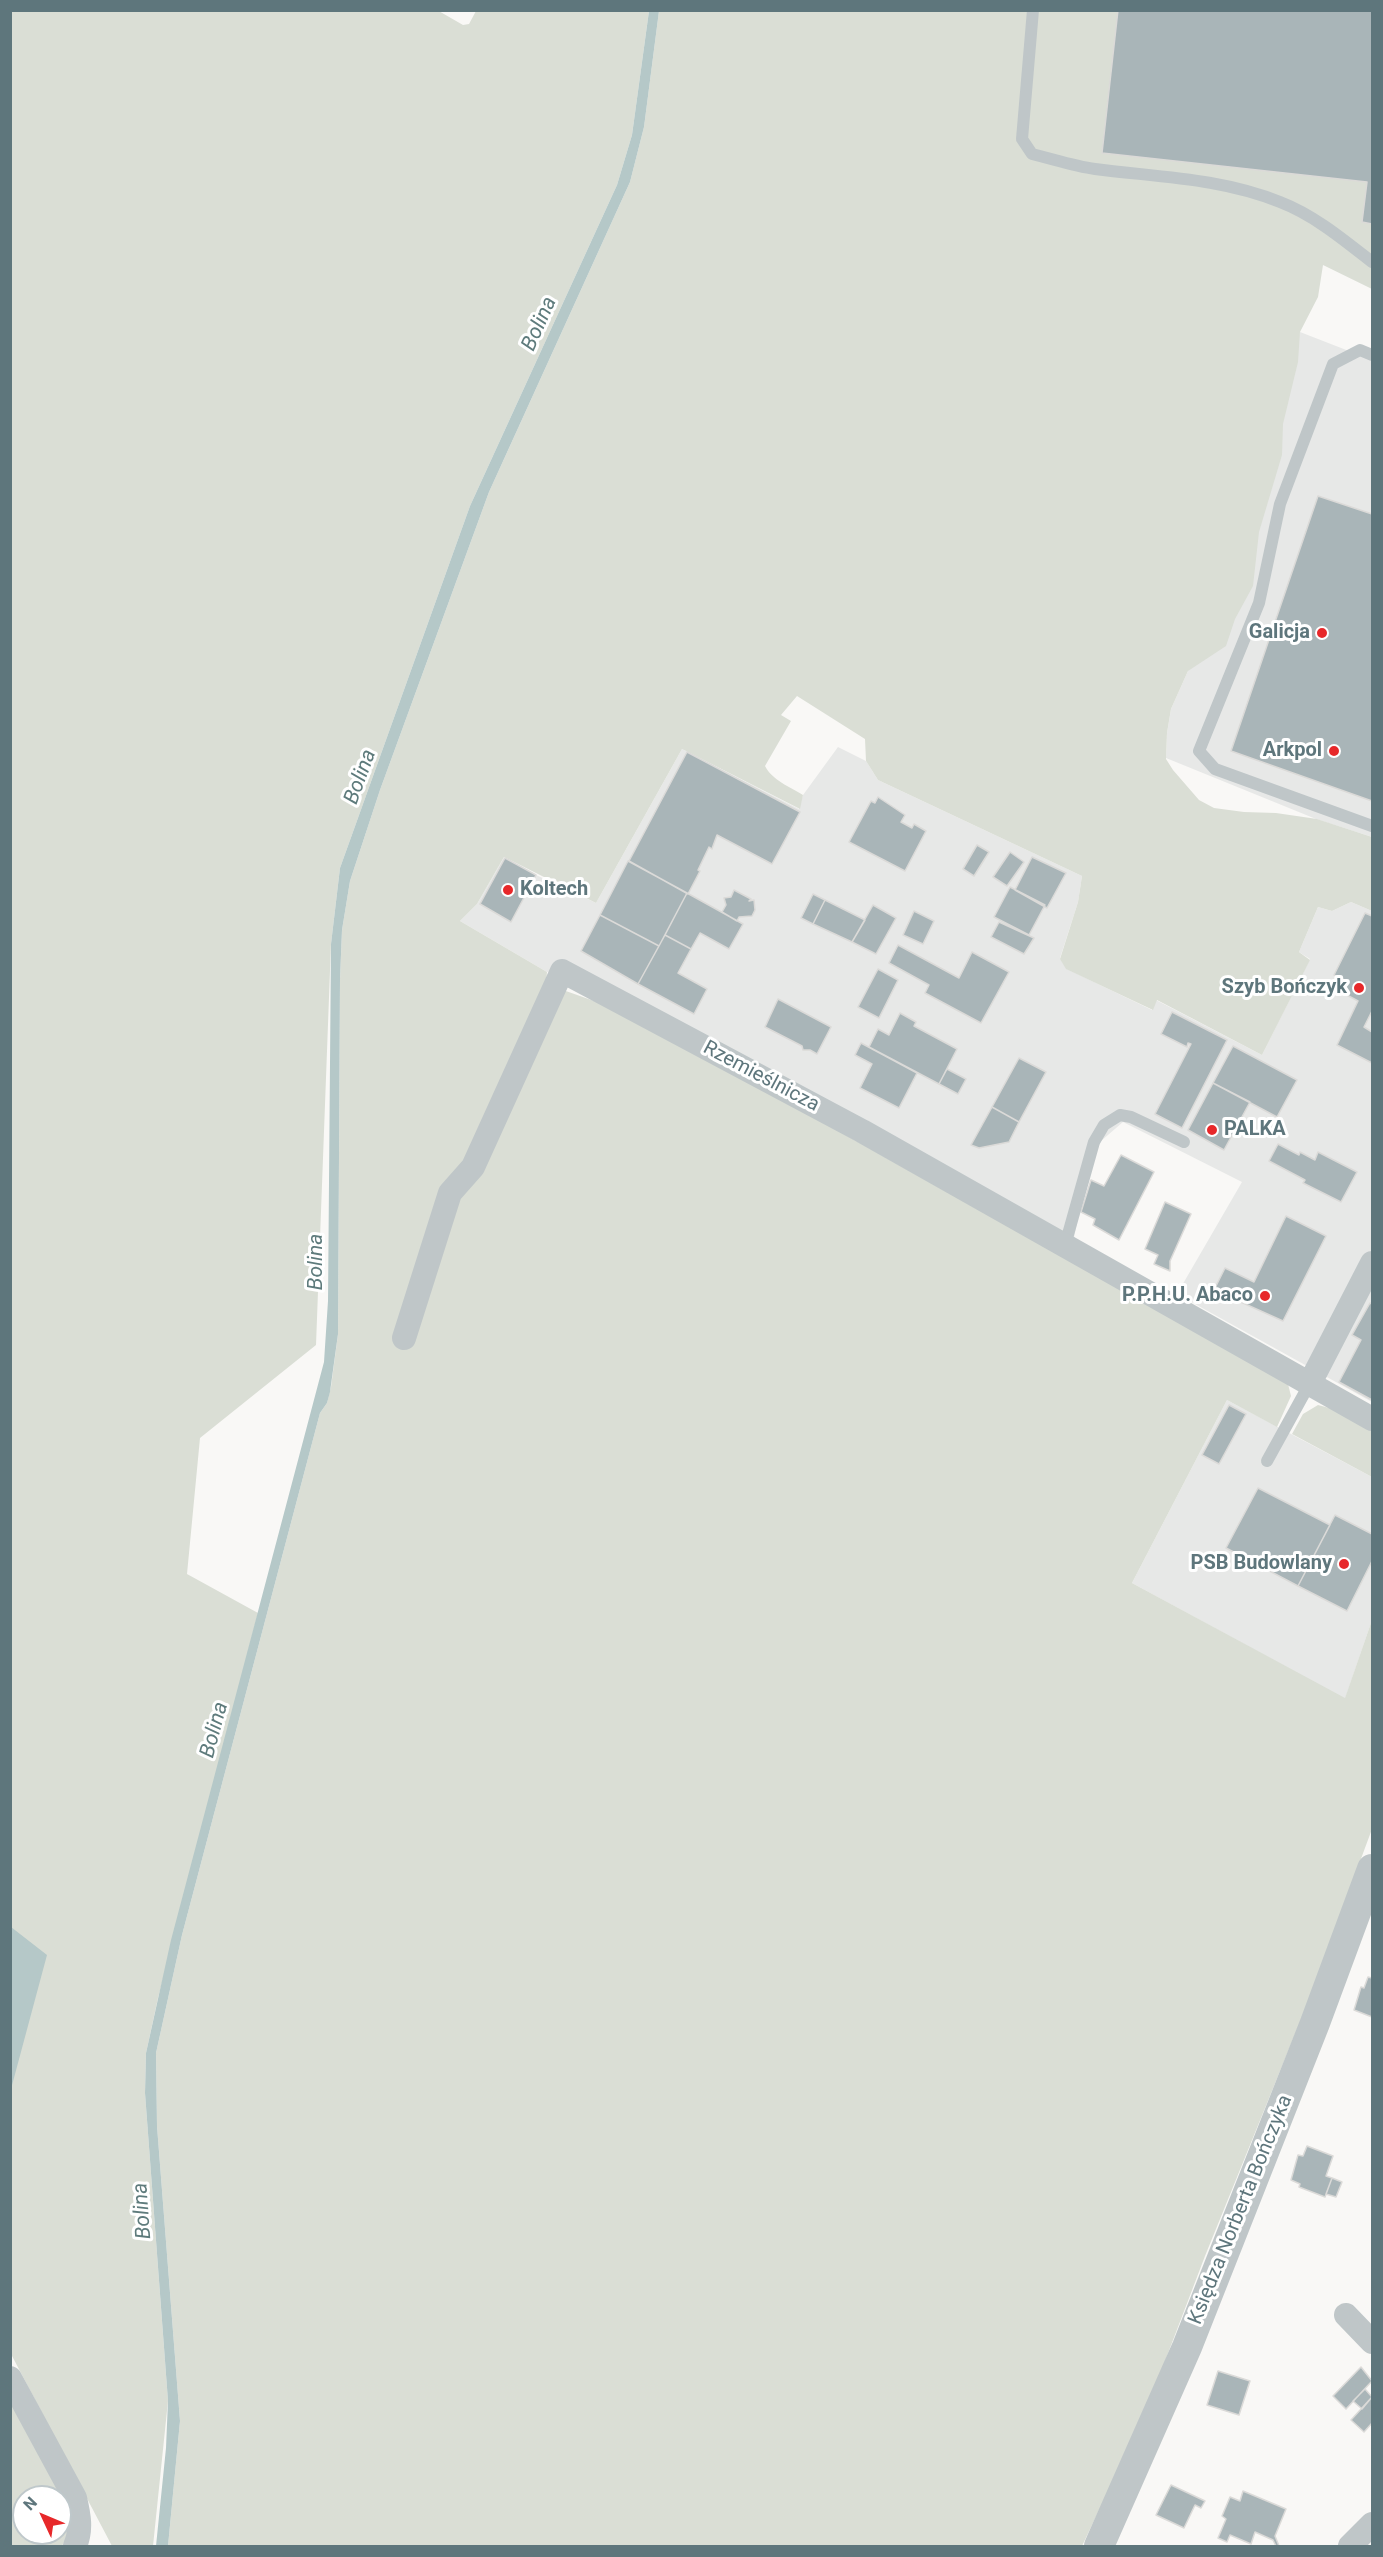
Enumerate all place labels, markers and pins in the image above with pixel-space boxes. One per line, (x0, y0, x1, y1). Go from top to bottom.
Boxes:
place label: Galicja (1249, 621, 1310, 645)
marker: Galicja (1315, 626, 1329, 640)
place label: Arkpol (1263, 739, 1322, 763)
marker: Arkpol (1327, 744, 1341, 758)
place label: Koltech (520, 878, 588, 902)
marker: Koltech (501, 883, 515, 897)
place label: Szyb Bończyk (1222, 976, 1347, 1000)
marker: Szyb Bończyk (1352, 981, 1366, 995)
place label: PALKA (1224, 1118, 1286, 1142)
marker: PALKA (1205, 1123, 1219, 1137)
place label: P.P.H.U. Abaco (1122, 1284, 1253, 1308)
marker: P.P.H.U. Abaco (1258, 1289, 1272, 1303)
place label: PSB Budowlany (1191, 1552, 1332, 1576)
marker: PSB Budowlany (1337, 1557, 1351, 1571)

